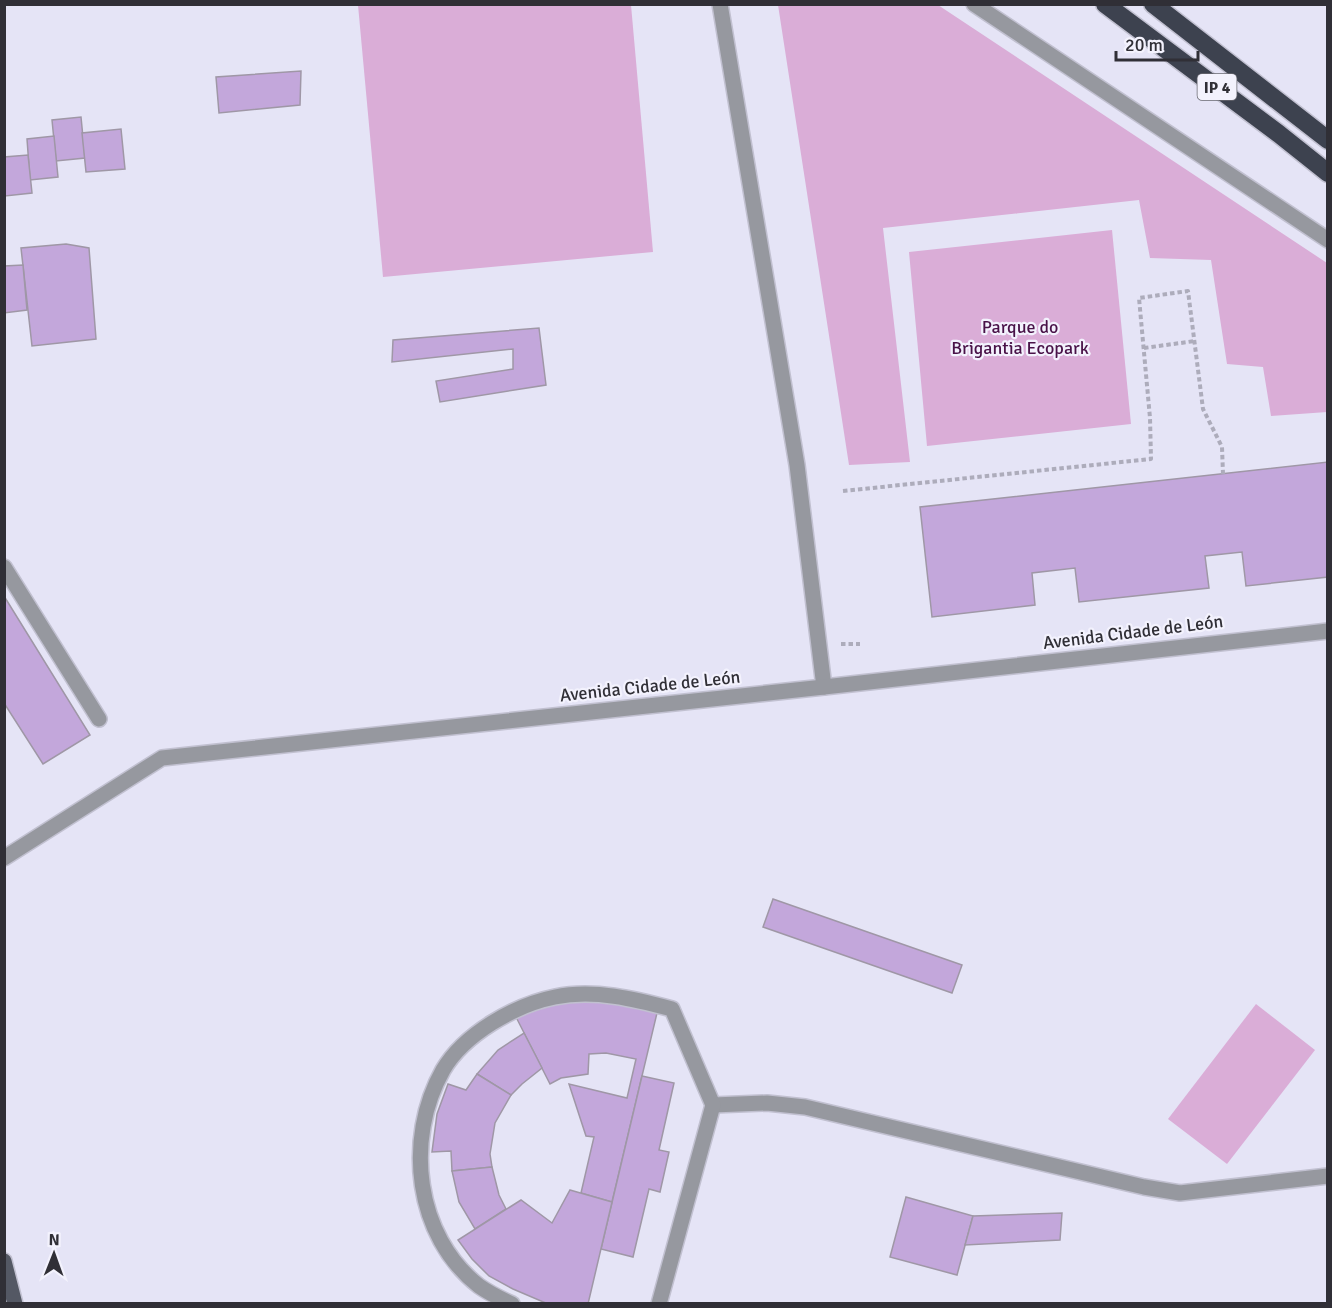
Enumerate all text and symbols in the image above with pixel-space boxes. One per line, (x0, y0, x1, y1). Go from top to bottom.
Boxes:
scale bar (1116, 24, 1198, 62)
text: 20 m (1125, 34, 1163, 56)
road number: IP 4 (1198, 74, 1236, 100)
park label: Parque do Brigantia Ecopark (951, 316, 1089, 359)
street label: Avenida Cidade de León (1042, 610, 1224, 654)
street label: Avenida Cidade de León (559, 666, 741, 706)
north arrow (24, 1224, 84, 1284)
text: N (49, 1230, 60, 1250)

